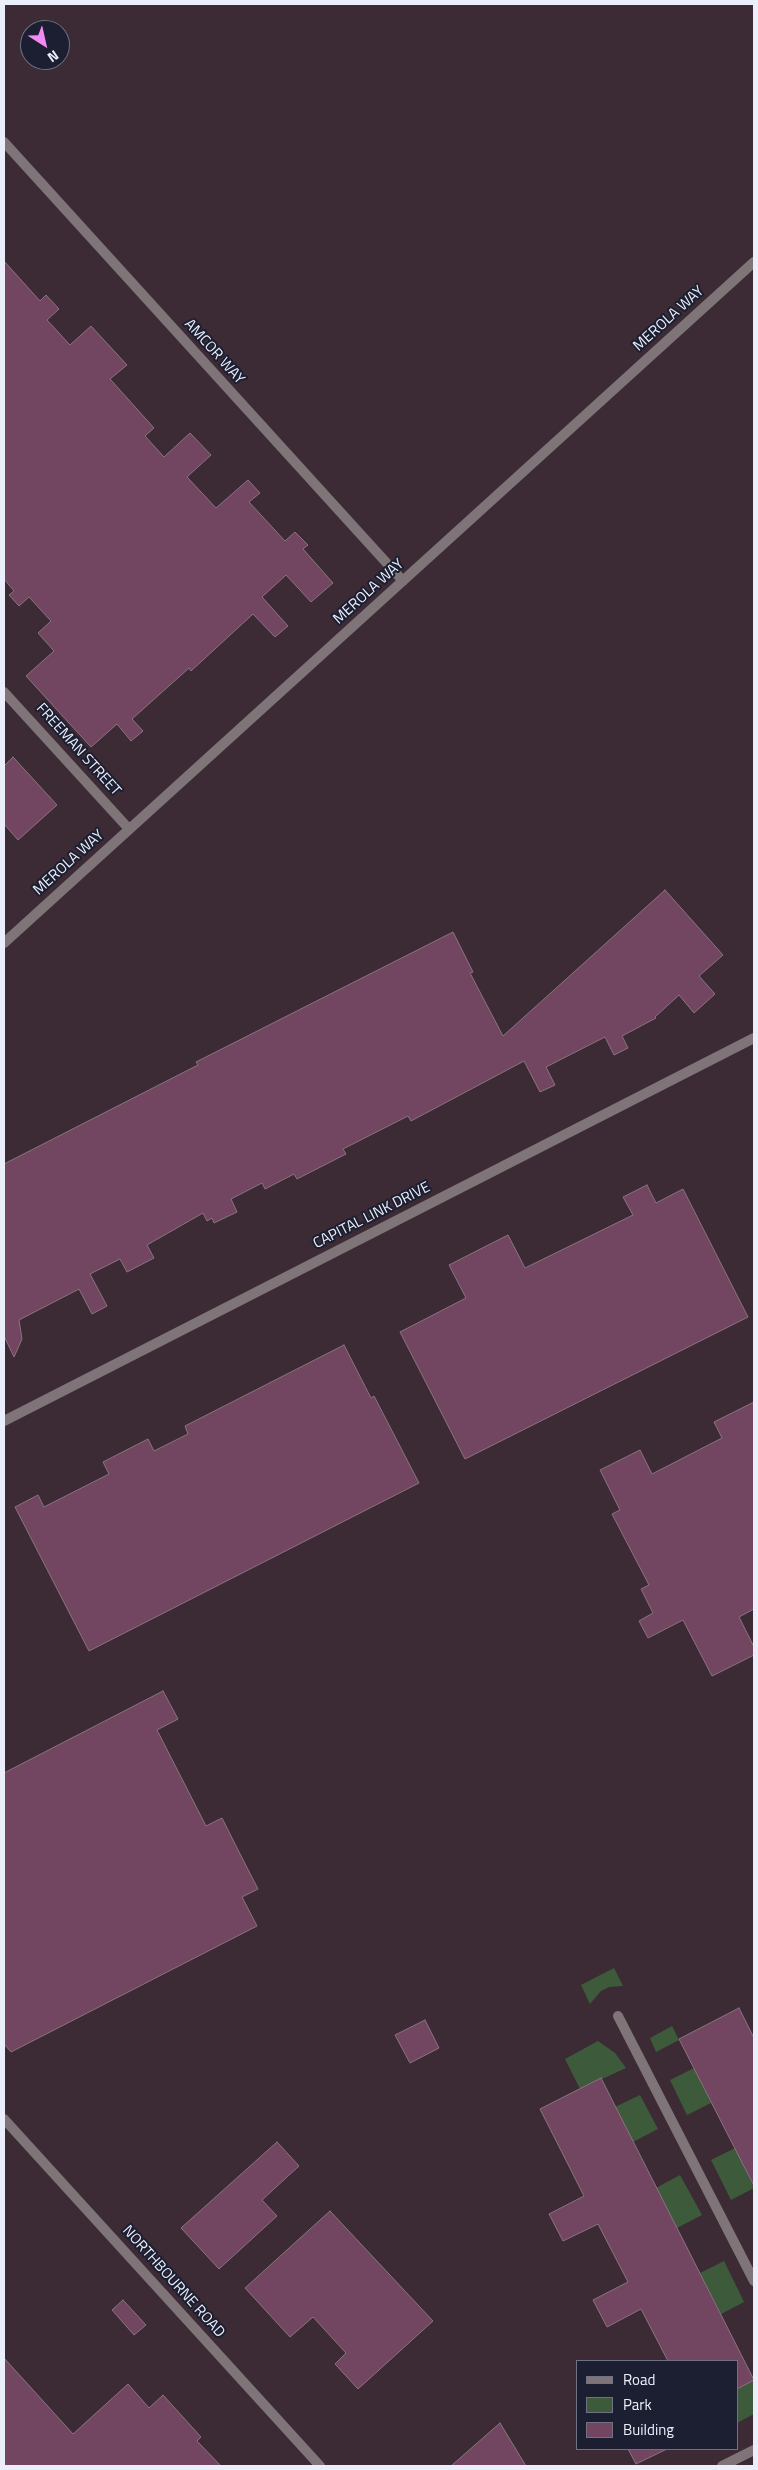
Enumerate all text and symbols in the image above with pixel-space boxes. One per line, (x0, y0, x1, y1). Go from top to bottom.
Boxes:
north arrow (20, 20, 70, 70)
text: N (43, 45, 63, 68)
street label: MEROLA WAY (630, 283, 708, 355)
street label: AMCOR WAY (180, 316, 248, 388)
street label: MEROLA WAY (330, 556, 408, 628)
street label: FREEMAN STREET (32, 700, 124, 800)
street label: MEROLA WAY (30, 827, 108, 899)
street label: CAPITAL LINK DRIVE (311, 1179, 433, 1253)
street label: NORTHBOURNE ROAD (118, 2222, 228, 2342)
legend (576, 2360, 738, 2450)
text: Road (623, 2368, 655, 2391)
text: Park (623, 2393, 652, 2416)
text: Building (623, 2418, 674, 2441)

